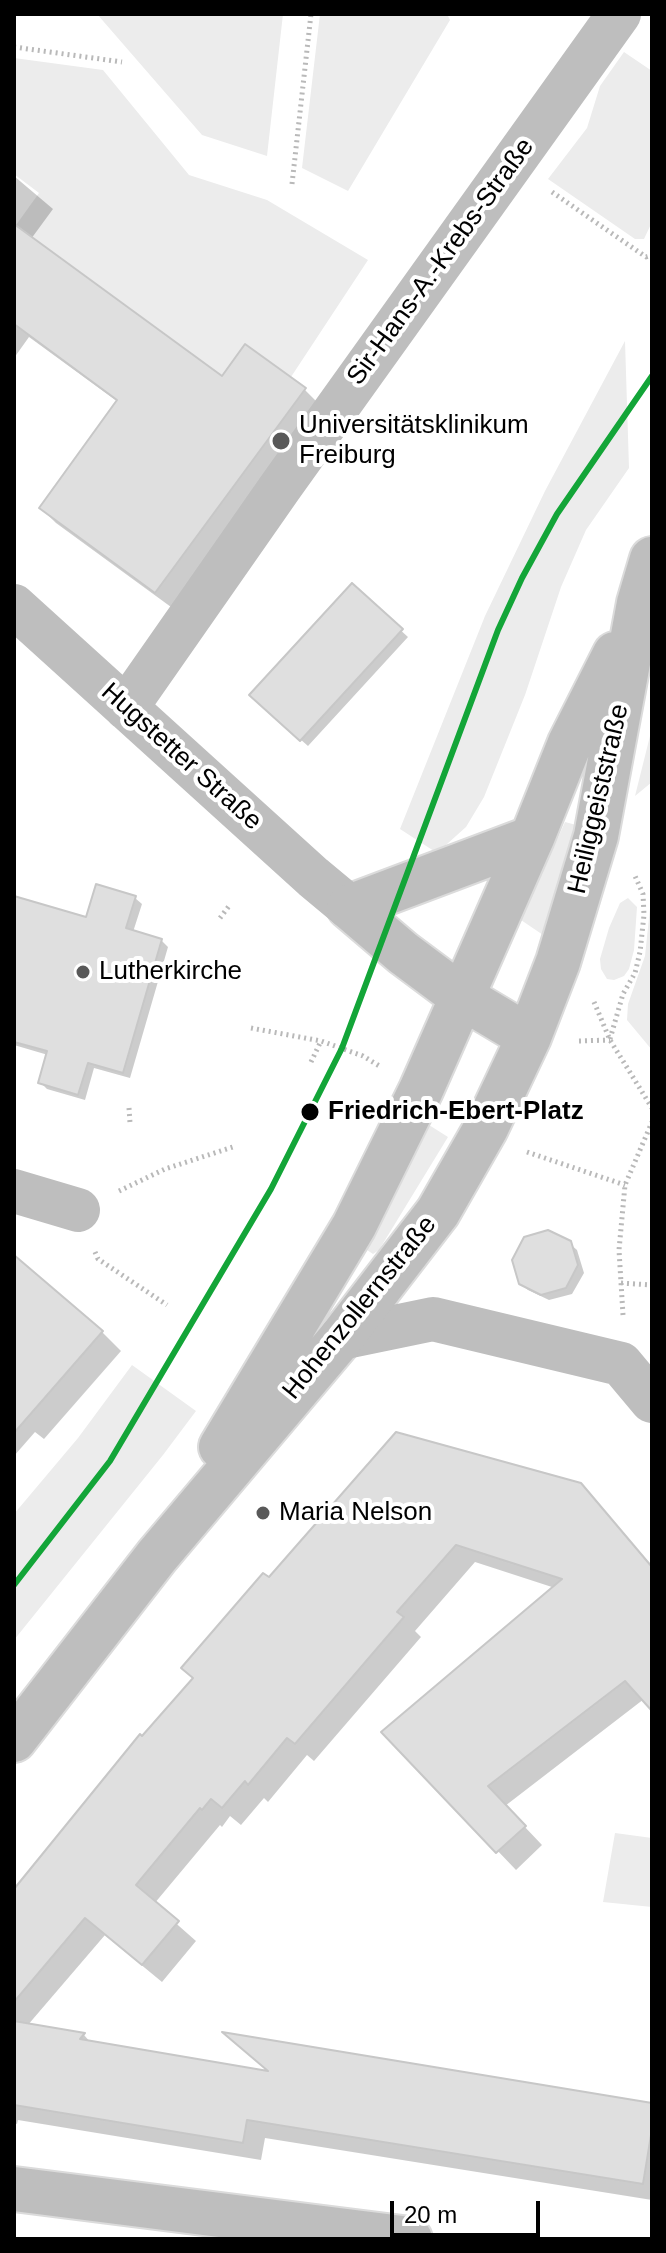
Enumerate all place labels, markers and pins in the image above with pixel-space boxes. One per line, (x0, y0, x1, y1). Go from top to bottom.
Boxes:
place label: Universitätsklinikum Freiburg (299, 410, 529, 472)
marker: Universitätsklinikum Freiburg (270, 430, 292, 452)
place label: Lutherkirche (99, 956, 242, 988)
marker: Lutherkirche (74, 963, 92, 981)
place label: Friedrich-Ebert-Platz (328, 1096, 584, 1128)
marker: Friedrich-Ebert-Platz (299, 1101, 321, 1123)
place label: Maria Nelson (279, 1497, 432, 1529)
marker: Maria Nelson (254, 1504, 272, 1522)

